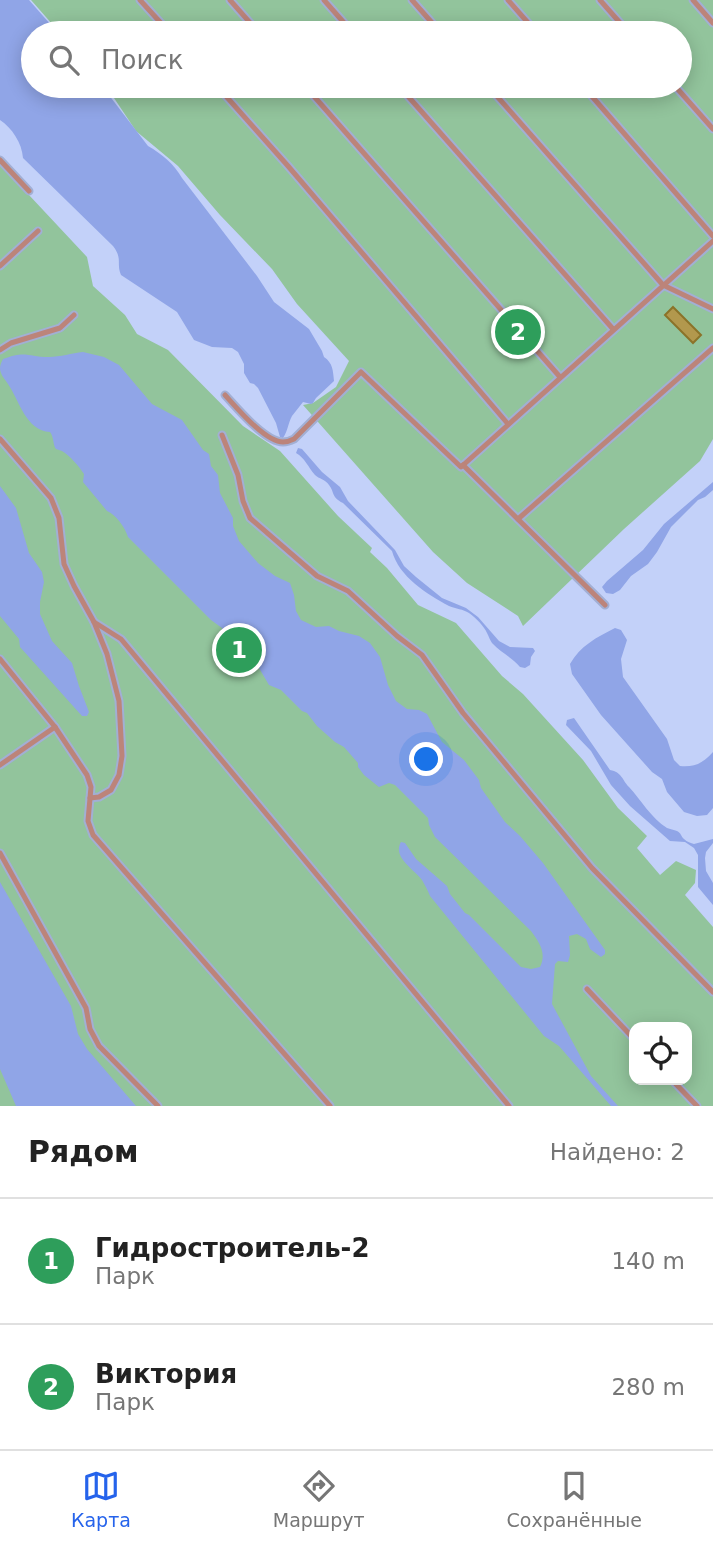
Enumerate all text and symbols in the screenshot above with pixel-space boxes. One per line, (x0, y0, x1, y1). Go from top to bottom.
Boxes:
search box (21, 21, 692, 98)
icon: search (45, 41, 83, 79)
text: Поиск (101, 45, 183, 75)
pin: 2 (495, 306, 541, 358)
pin: 1 (216, 624, 262, 676)
your location (409, 742, 443, 776)
map controls (629, 1022, 692, 1085)
button: locate (629, 1022, 692, 1085)
text: Рядом (28, 1134, 139, 1169)
text: Найдено: 2 (550, 1139, 685, 1165)
text: Гидростроитель-2 (95, 1233, 370, 1263)
text: 1 (43, 1248, 59, 1274)
text: 140 m (611, 1248, 685, 1274)
text: Парк (95, 1263, 155, 1289)
text: Виктория (95, 1359, 237, 1389)
text: 2 (43, 1374, 59, 1400)
text: 280 m (611, 1374, 685, 1400)
text: Парк (95, 1389, 155, 1415)
tab: Карта (71, 1467, 131, 1531)
tab: Маршрут (273, 1467, 365, 1531)
tab: Сохранённые (507, 1467, 642, 1531)

